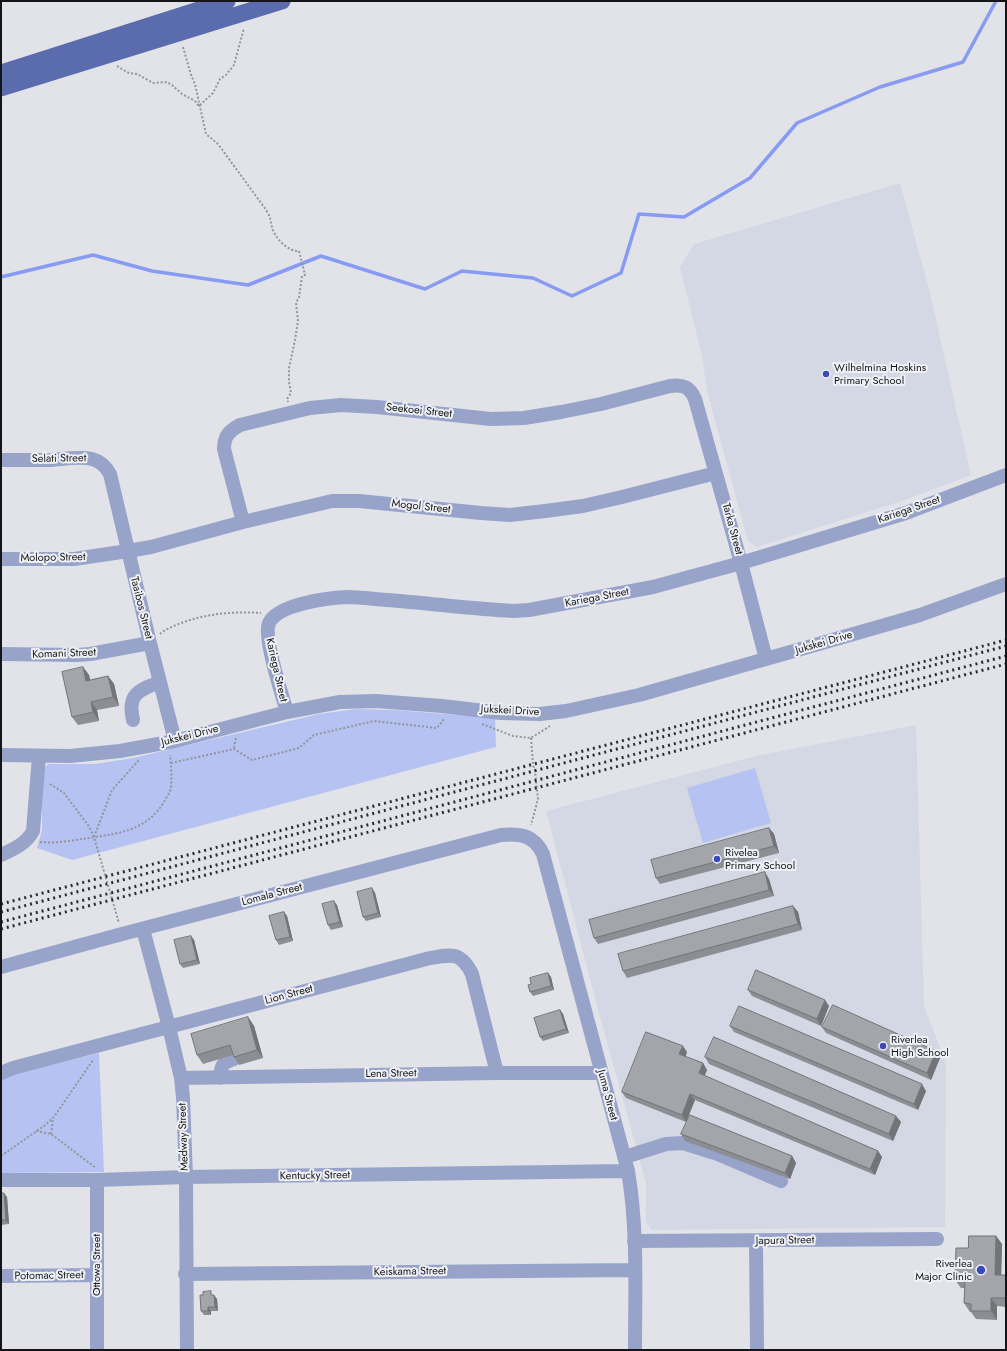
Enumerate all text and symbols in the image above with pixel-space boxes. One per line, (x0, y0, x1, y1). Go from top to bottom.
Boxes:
place label: Wilhelmina Hoskins Primary School (834, 361, 926, 387)
marker: Wilhelmina Hoskins Primary School (821, 369, 831, 379)
street label: Seekoei Street (385, 401, 453, 421)
street label: Selati Street (32, 452, 86, 466)
street label: Kariega Street (876, 493, 942, 527)
street label: Mogol Street (391, 497, 451, 517)
street label: Tarka Street (719, 502, 745, 556)
street label: Molopo Street (20, 551, 86, 565)
street label: Taaibos Street (127, 575, 155, 641)
street label: Kariega Street (564, 585, 630, 611)
street label: Jukskei Drive (794, 629, 854, 657)
street label: Kariega Street (262, 637, 290, 703)
street label: Komani Street (32, 646, 96, 662)
street label: Jukskei Drive (480, 703, 540, 719)
street label: Jukskei Drive (160, 723, 220, 749)
place label: Rivelea Primary School (725, 846, 795, 872)
marker: Rivelea Primary School (712, 854, 722, 864)
street label: Lomala Street (240, 881, 304, 909)
street label: Lion Street (264, 982, 314, 1008)
place label: Riverlea High School (891, 1033, 949, 1059)
marker: Riverlea High School (878, 1041, 888, 1051)
street label: Lena Street (365, 1067, 417, 1081)
street label: Juma Street (594, 1068, 620, 1122)
street label: Medway Street (176, 1103, 192, 1171)
street label: Kentucky Street (280, 1169, 350, 1183)
street label: Ottowa Street (90, 1234, 104, 1296)
street label: Japura Street (756, 1234, 814, 1248)
place label: Riverlea Major Clinic (915, 1257, 972, 1283)
marker: Riverlea Major Clinic (975, 1264, 987, 1276)
street label: Keiskama Street (374, 1265, 446, 1279)
street label: Potomac Street (14, 1269, 84, 1283)

